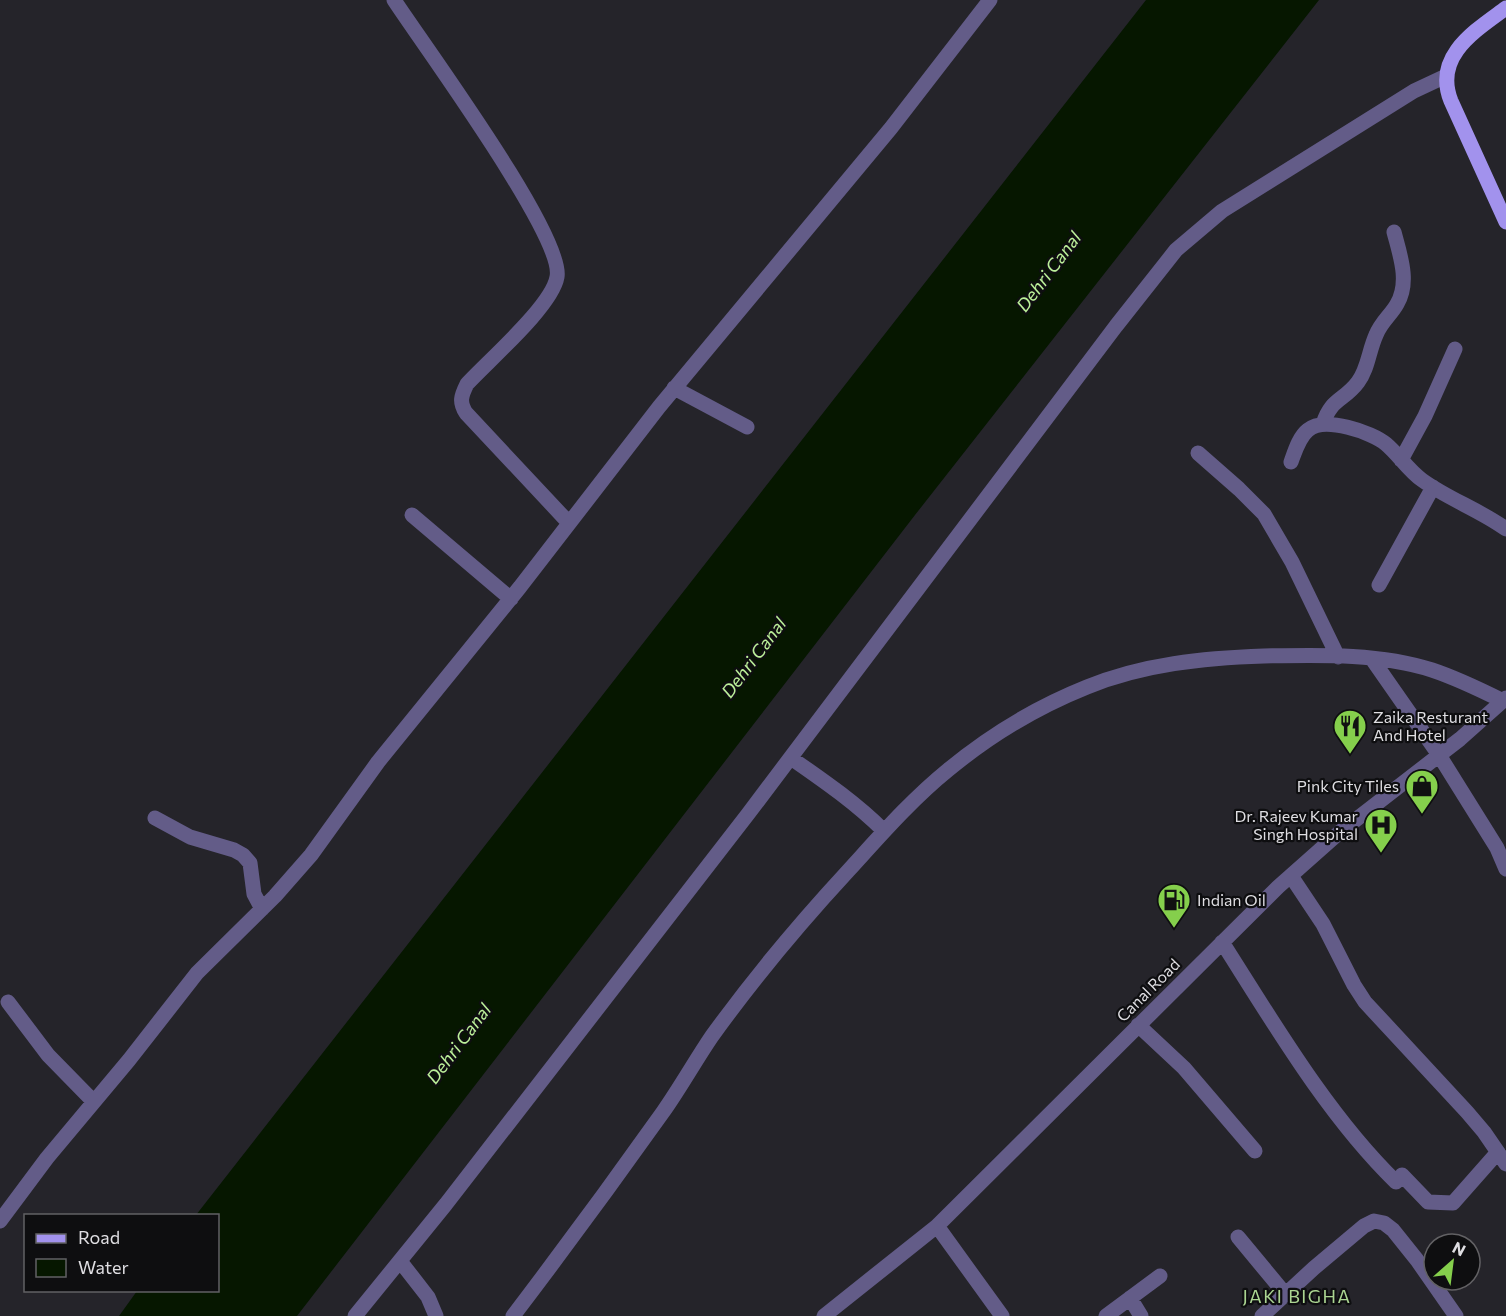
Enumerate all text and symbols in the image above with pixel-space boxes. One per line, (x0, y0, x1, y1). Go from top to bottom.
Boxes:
water label: Dehri Canal (1011, 227, 1086, 316)
water label: Dehri Canal (716, 613, 791, 702)
place label: Zaika Resturant And Hotel (1373, 707, 1488, 744)
restaurant icon: Zaika Resturant And Hotel (1332, 708, 1368, 755)
shop icon: Pink City Tiles (1404, 768, 1440, 815)
place label: Pink City Tiles (1297, 776, 1399, 795)
place label: Dr. Rajeev Kumar Singh Hospital (1235, 806, 1359, 843)
hospital icon: Dr. Rajeev Kumar Singh Hospital (1363, 807, 1399, 854)
fuel station icon: Indian Oil (1156, 882, 1192, 929)
place label: Indian Oil (1197, 890, 1266, 909)
street label: Canal Road (1112, 954, 1183, 1025)
water label: Dehri Canal (421, 999, 496, 1088)
legend (24, 1214, 219, 1292)
text: Road (78, 1226, 120, 1248)
north arrow (1422, 1232, 1482, 1292)
text: N (1450, 1237, 1469, 1260)
text: Water (78, 1256, 129, 1278)
district label: JAKI BIGHA (1243, 1285, 1351, 1307)

